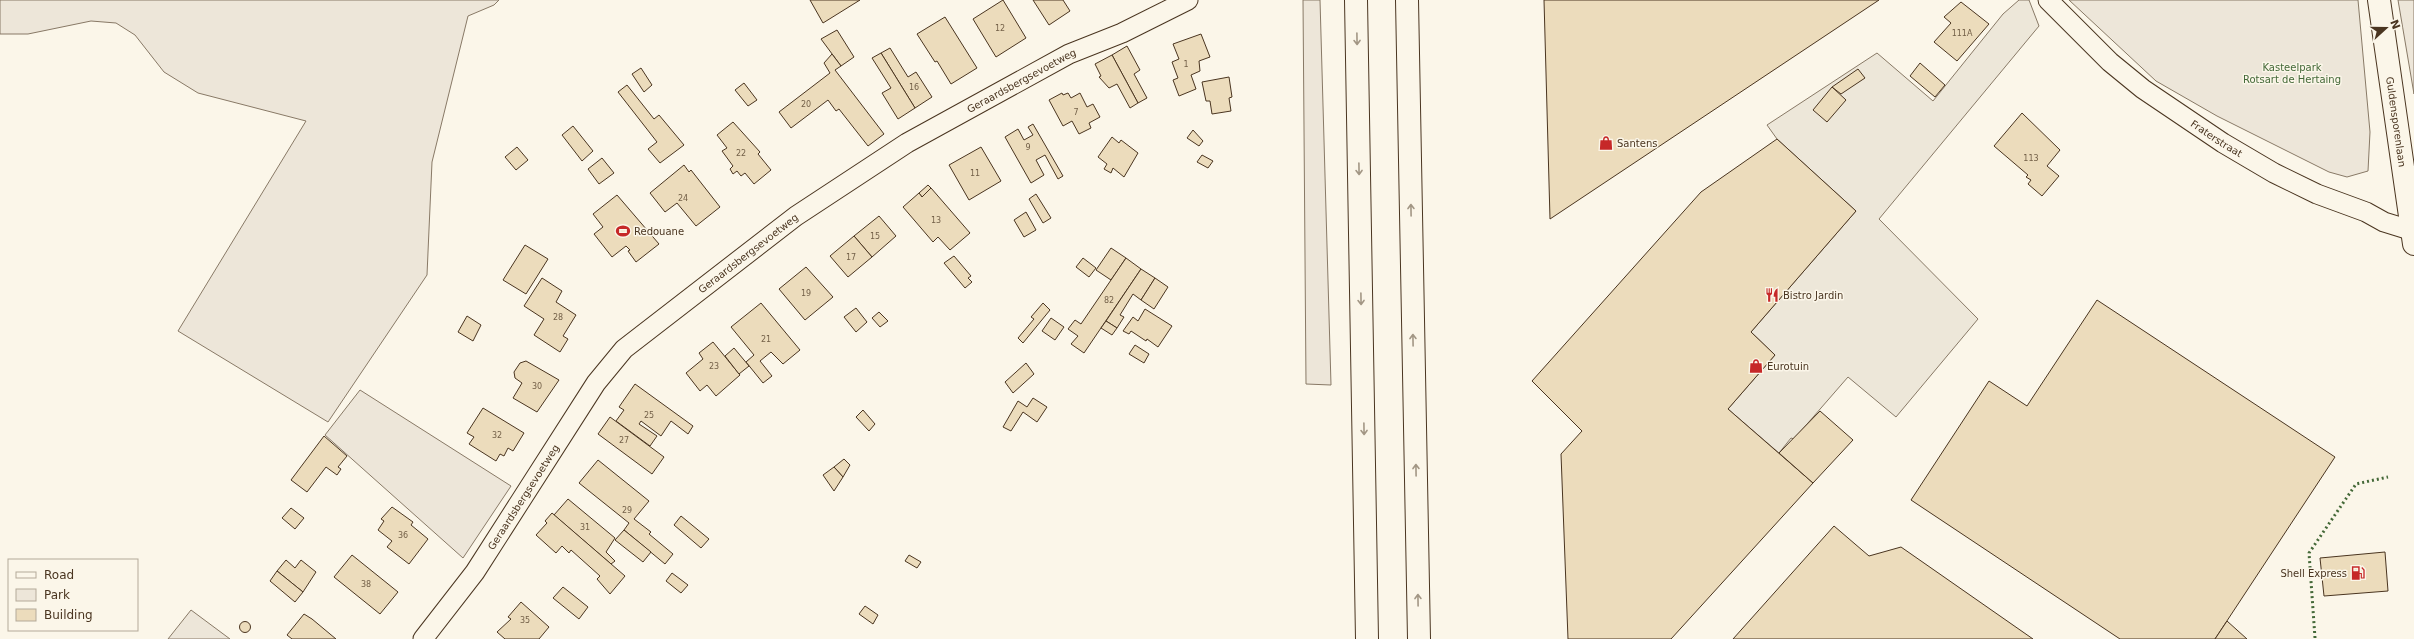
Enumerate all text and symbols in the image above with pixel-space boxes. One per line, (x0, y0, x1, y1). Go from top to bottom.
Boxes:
north arrow (2366, 8, 2406, 48)
text: N (2387, 18, 2403, 31)
house number: 12 (995, 24, 1005, 33)
house number: 111A (1952, 29, 1973, 38)
one-way arrow (1353, 32, 1361, 45)
street label: Geraardsbergsevoetweg (965, 46, 1078, 115)
house number: 1 (1183, 60, 1189, 69)
park label: Kasteelpark Rotsart de Hertaing (2243, 62, 2341, 85)
street label: Guldensporenlaan (2385, 76, 2408, 168)
house number: 16 (909, 83, 919, 92)
house number: 20 (801, 100, 811, 109)
house number: 7 (1073, 108, 1079, 117)
street label: Fraterstraat (2189, 118, 2245, 159)
shop icon: Santens (1598, 135, 1614, 151)
place label: Santens (1617, 138, 1657, 149)
house number: 9 (1025, 143, 1031, 152)
house number: 22 (736, 149, 746, 158)
house number: 113 (2023, 154, 2039, 163)
one-way arrow (1355, 162, 1363, 175)
house number: 11 (970, 169, 980, 178)
house number: 24 (678, 194, 688, 203)
one-way arrow (1407, 204, 1415, 217)
street label: Geraardsbergsevoetweg (696, 211, 800, 295)
house number: 13 (931, 216, 941, 225)
sports icon: Redouane (615, 223, 631, 239)
place label: Redouane (634, 226, 684, 237)
house number: 15 (870, 232, 880, 241)
house number: 17 (846, 253, 856, 262)
restaurant icon: Bistro Jardin (1764, 287, 1780, 303)
house number: 19 (801, 289, 811, 298)
place label: Bistro Jardin (1783, 290, 1843, 301)
one-way arrow (1358, 292, 1365, 305)
house number: 82 (1104, 296, 1114, 305)
house number: 28 (553, 313, 563, 322)
one-way arrow (1410, 334, 1417, 347)
house number: 21 (761, 335, 771, 344)
shop icon: Eurotuin (1748, 358, 1764, 374)
place label: Eurotuin (1767, 361, 1809, 372)
house number: 23 (709, 362, 719, 371)
house number: 30 (532, 382, 542, 391)
house number: 25 (644, 411, 654, 420)
one-way arrow (1360, 422, 1368, 435)
house number: 32 (492, 431, 502, 440)
house number: 27 (619, 436, 629, 445)
street label: Geraardsbergsevoetweg (485, 442, 561, 552)
one-way arrow (1412, 464, 1420, 477)
house number: 29 (622, 506, 632, 515)
house number: 31 (580, 523, 590, 532)
house number: 36 (398, 531, 408, 540)
legend (8, 559, 138, 631)
fuel station icon: Shell Express (2350, 565, 2366, 581)
text: Road (44, 568, 74, 582)
place label: Shell Express (2280, 568, 2347, 579)
house number: 38 (361, 580, 371, 589)
text: Park (44, 588, 70, 602)
one-way arrow (1414, 594, 1422, 607)
text: Building (44, 608, 93, 622)
house number: 35 (520, 616, 530, 625)

